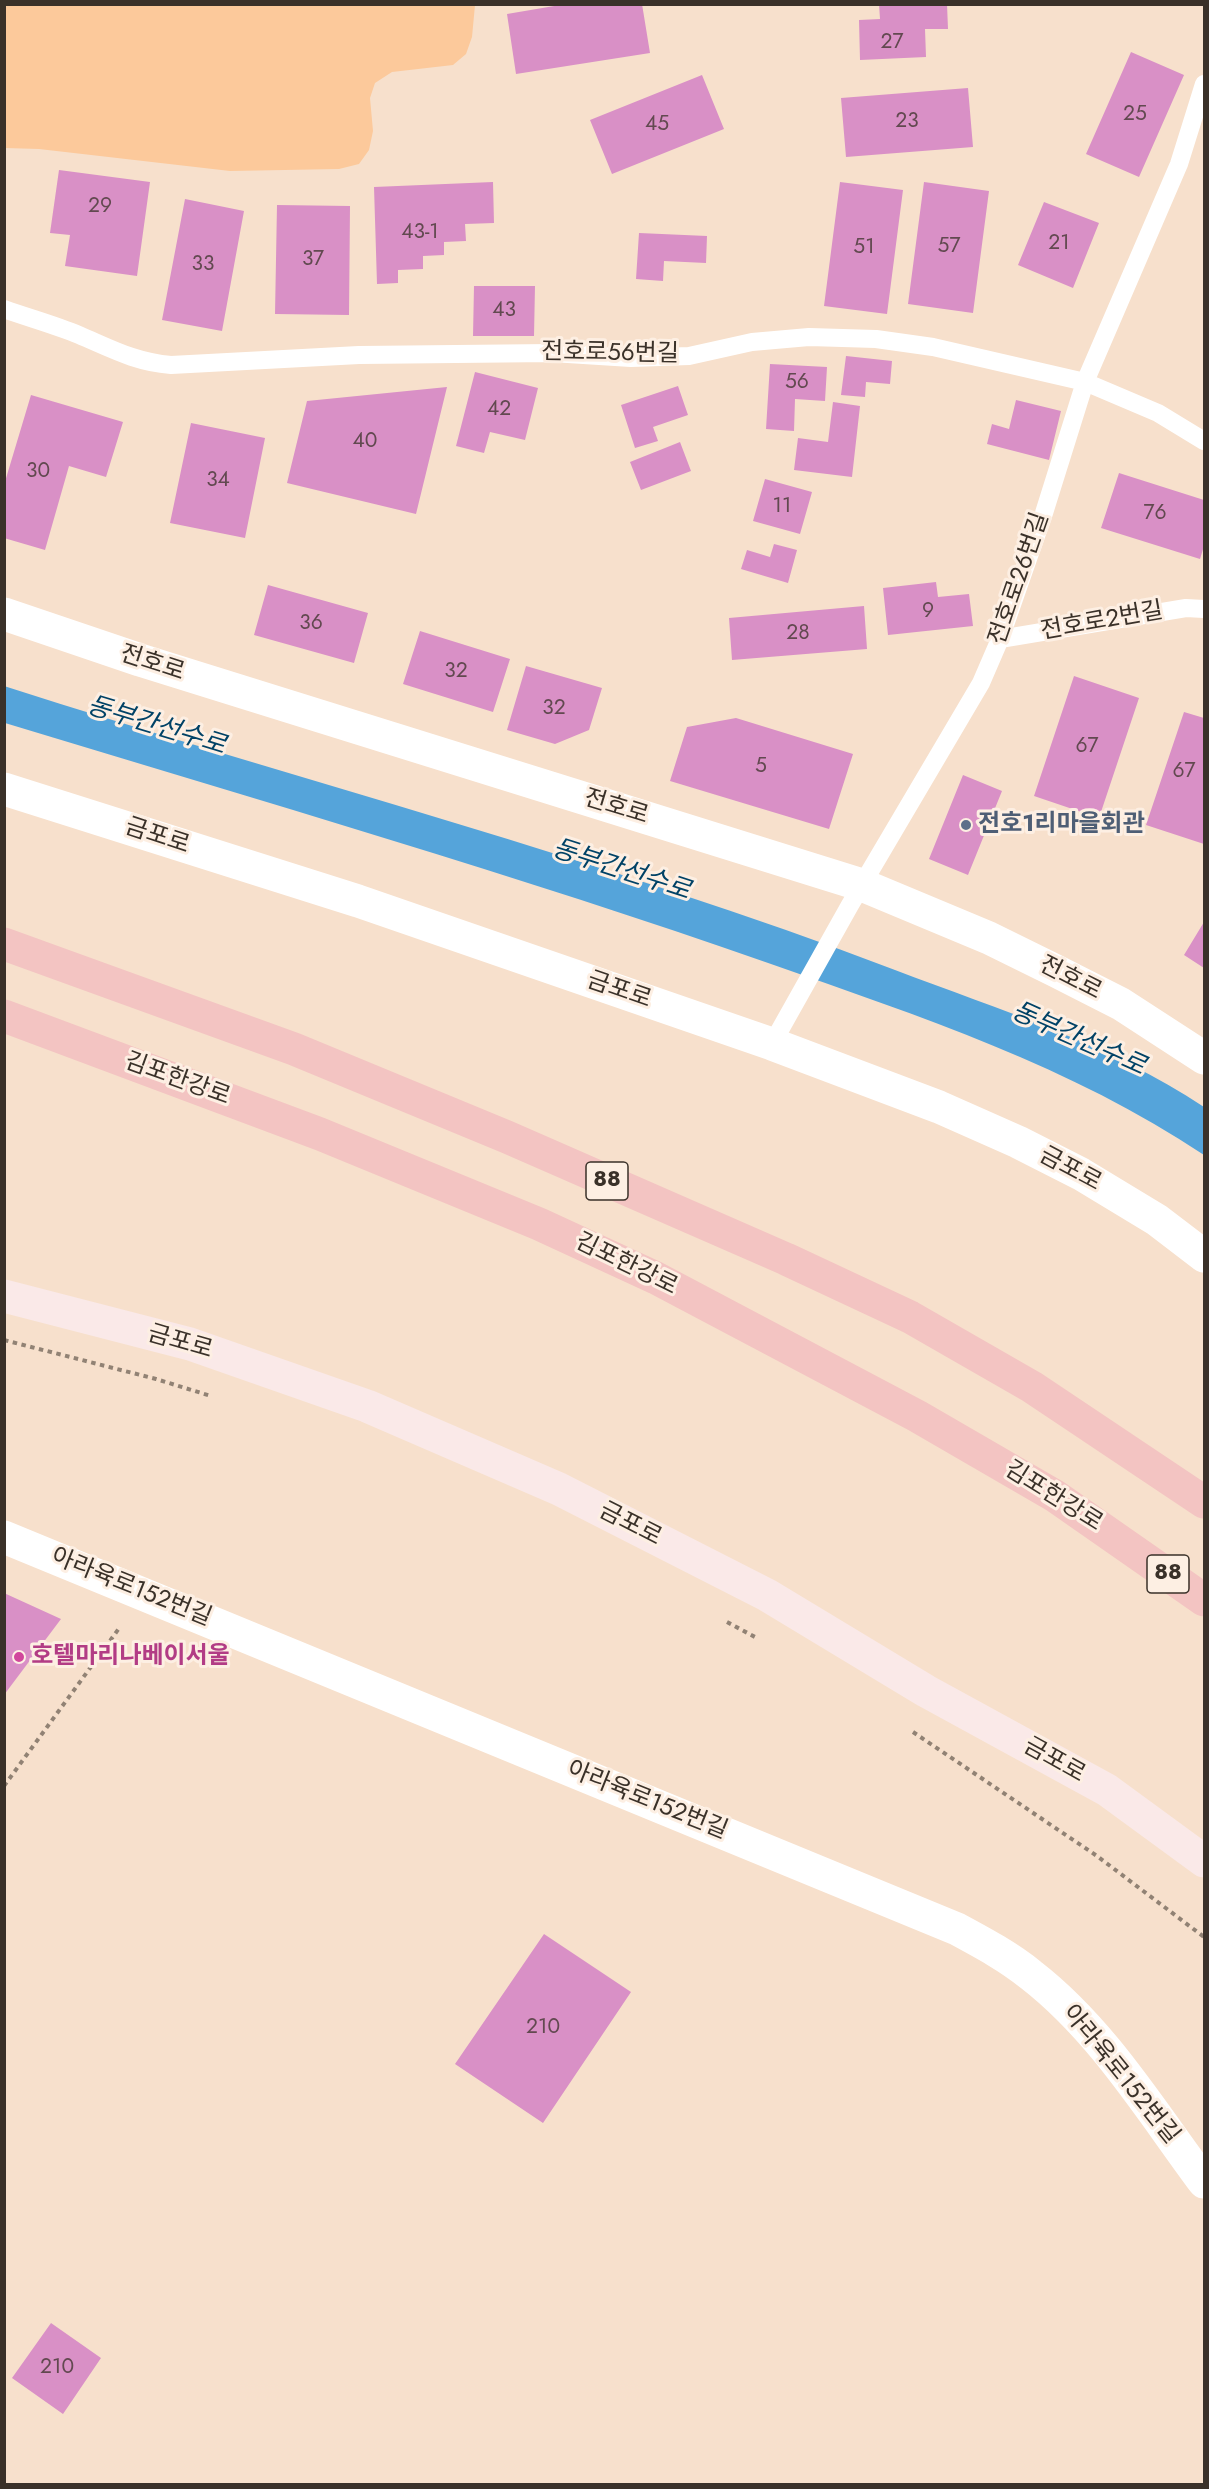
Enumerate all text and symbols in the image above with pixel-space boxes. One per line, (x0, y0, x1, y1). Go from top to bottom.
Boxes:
house number: 27 (881, 30, 903, 56)
house number: 25 (1123, 102, 1147, 128)
house number: 23 (895, 109, 919, 135)
house number: 45 (645, 112, 669, 138)
house number: 29 (88, 194, 112, 220)
house number: 43-1 (401, 220, 439, 246)
house number: 21 (1048, 231, 1070, 257)
house number: 57 (938, 234, 960, 260)
house number: 51 (853, 235, 875, 261)
house number: 37 (302, 247, 324, 273)
house number: 33 (192, 252, 214, 278)
house number: 43 (492, 298, 516, 324)
street label: 전호로56번길 (541, 338, 679, 370)
house number: 56 (785, 370, 809, 396)
house number: 42 (487, 397, 511, 423)
house number: 40 (353, 429, 377, 455)
house number: 30 (26, 459, 50, 485)
house number: 34 (206, 468, 230, 494)
house number: 11 (773, 494, 791, 520)
house number: 76 (1143, 501, 1167, 527)
street label: 전호로26번길 (984, 509, 1056, 649)
street label: 전호로2번길 (1038, 597, 1166, 647)
house number: 9 (922, 599, 934, 625)
house number: 36 (299, 611, 323, 637)
house number: 28 (786, 621, 810, 647)
street label: 전호로 (116, 640, 188, 688)
house number: 32 (444, 659, 468, 685)
water label: 동부간선수로 (83, 691, 229, 763)
house number: 32 (542, 696, 566, 722)
house number: 67 (1075, 734, 1099, 760)
house number: 5 (755, 754, 767, 780)
house number: 67 (1172, 759, 1196, 785)
street label: 전호로 (580, 785, 652, 831)
place label: 전호1리마을회관 (978, 811, 1145, 839)
street label: 금포로 (121, 813, 193, 861)
marker: 전호1리마을회관 (959, 818, 973, 832)
water label: 동부간선수로 (548, 834, 694, 908)
street label: 전호로 (1034, 951, 1106, 1007)
street label: 금포로 (583, 967, 655, 1015)
water label: 동부간선수로 (1006, 997, 1150, 1083)
street label: 김포한강로 (120, 1048, 234, 1112)
street label: 금포로 (1034, 1142, 1106, 1198)
road number: 88 (586, 1162, 628, 1200)
street label: 김포한강로 (570, 1228, 682, 1302)
street label: 금포로 (144, 1320, 216, 1366)
street label: 김포한강로 (999, 1456, 1107, 1538)
street label: 금포로 (594, 1497, 666, 1553)
street label: 아라육로152번길 (47, 1543, 215, 1633)
road number: 88 (1147, 1555, 1189, 1593)
place label: 호텔마리나베이서울 (31, 1643, 230, 1671)
marker: 호텔마리나베이서울 (12, 1650, 26, 1664)
street label: 금포로 (1018, 1732, 1090, 1790)
street label: 아라육로152번길 (563, 1756, 731, 1846)
street label: 아라육로152번길 (1055, 2000, 1185, 2150)
house number: 210 (526, 2015, 560, 2041)
house number: 210 (40, 2355, 74, 2381)

